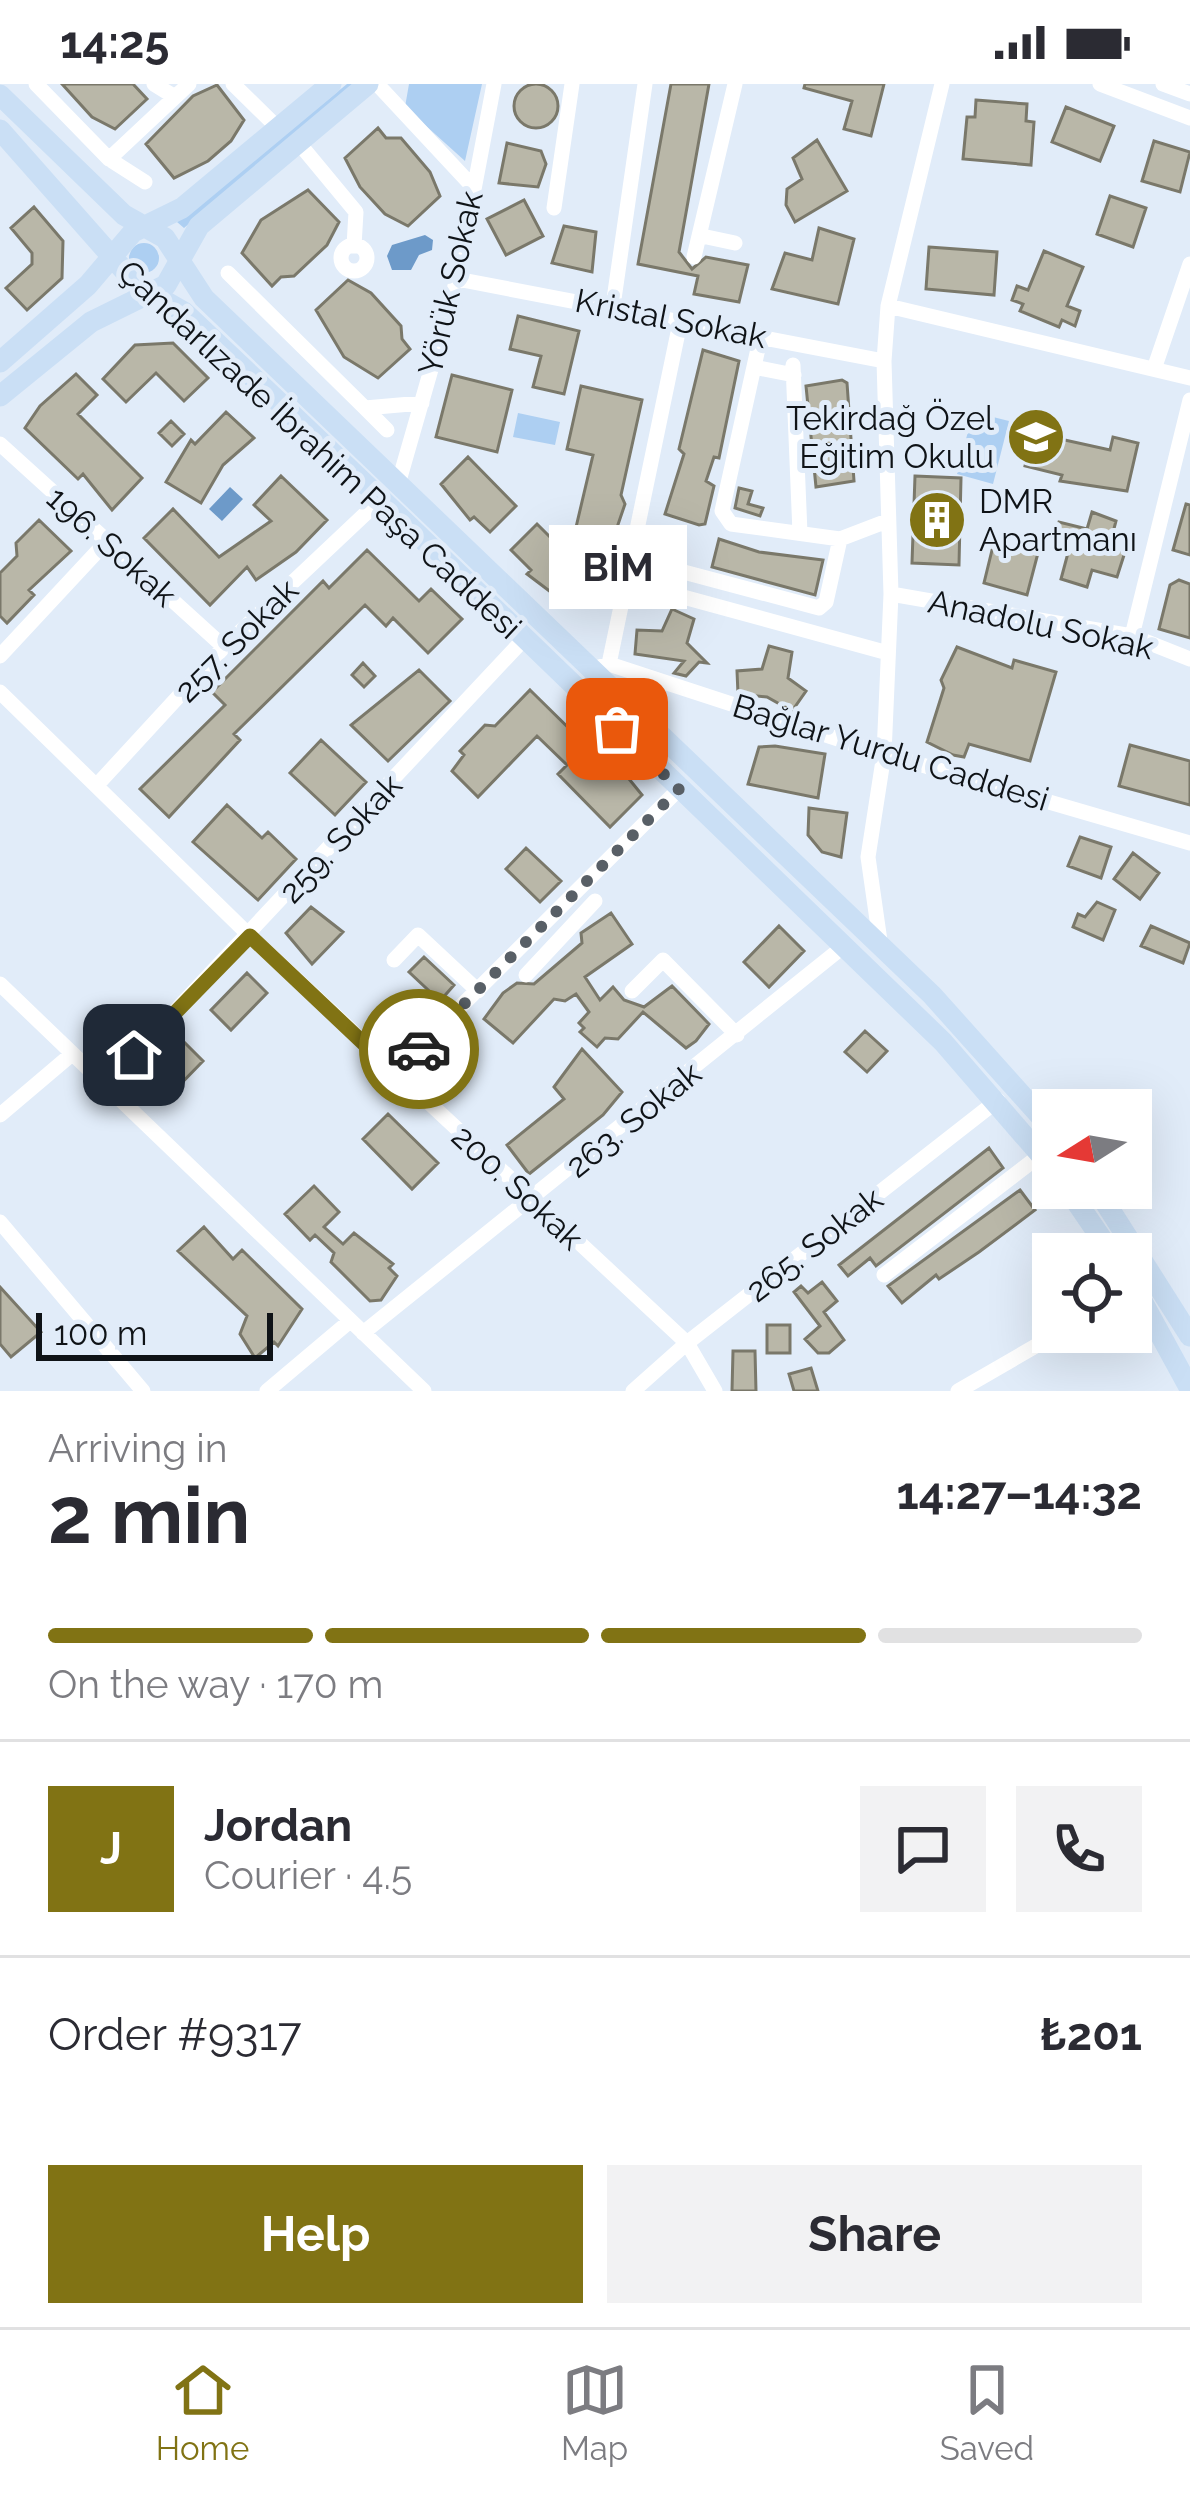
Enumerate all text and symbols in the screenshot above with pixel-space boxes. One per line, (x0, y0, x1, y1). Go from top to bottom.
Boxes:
text: 14:25 (60, 16, 169, 69)
street label: Yörük Sokak (410, 187, 491, 379)
street label: Çandarlızade İbrahim Paşa Caddesi (110, 251, 530, 647)
street label: Kristal Sokak (572, 281, 770, 356)
place label: Tekirdağ Özel Eğitim Okulu (786, 398, 995, 476)
school or university icon: Tekirdağ Özel Eğitim Okulu (1005, 406, 1067, 468)
street label: 196. Sokak (39, 478, 185, 615)
place label: DMR Apartmanı (979, 482, 1137, 559)
building icon: DMR Apartmanı (906, 489, 968, 551)
callout: BİM (548, 525, 686, 609)
text: BİM (582, 544, 654, 590)
street label: 257. Sokak (167, 570, 306, 710)
street label: Anadolu Sokak (925, 582, 1158, 668)
pin (566, 678, 668, 780)
street label: Bağlar Yurdu Caddesi (728, 686, 1054, 819)
icon: bag (584, 696, 650, 762)
street label: 259. Sokak (271, 766, 410, 911)
courier (359, 989, 479, 1109)
pin (83, 1004, 185, 1106)
icon: car (386, 1016, 452, 1082)
icon: home (101, 1022, 167, 1088)
street label: 263. Sokak (558, 1053, 709, 1185)
north arrow (1032, 1089, 1152, 1209)
map controls (1032, 1089, 1152, 1353)
street label: 200. Sokak (444, 1117, 592, 1258)
street label: 265. Sokak (738, 1179, 891, 1310)
button: locate (1032, 1233, 1152, 1353)
scale bar (36, 1307, 273, 1360)
text: 100 m (54, 1314, 147, 1353)
text: Arriving in (48, 1425, 228, 1471)
text: 14:27–14:32 (897, 1467, 1142, 1520)
text: 2 min (48, 1470, 250, 1561)
text: On the way · 170 m (48, 1661, 383, 1707)
button: chat (860, 1786, 986, 1912)
button: phone (1016, 1786, 1142, 1912)
text: Jordan (204, 1799, 352, 1852)
text: J (100, 1822, 122, 1875)
text: Courier · 4.5 (204, 1852, 412, 1898)
text: Order #9317 (48, 2008, 302, 2061)
text: ₺201 (1040, 2008, 1142, 2061)
button: Help (48, 2165, 583, 2303)
button: Share (607, 2165, 1142, 2303)
tab: Home (156, 2357, 249, 2468)
tab: Map (561, 2357, 628, 2468)
tab: Saved (940, 2357, 1034, 2468)

